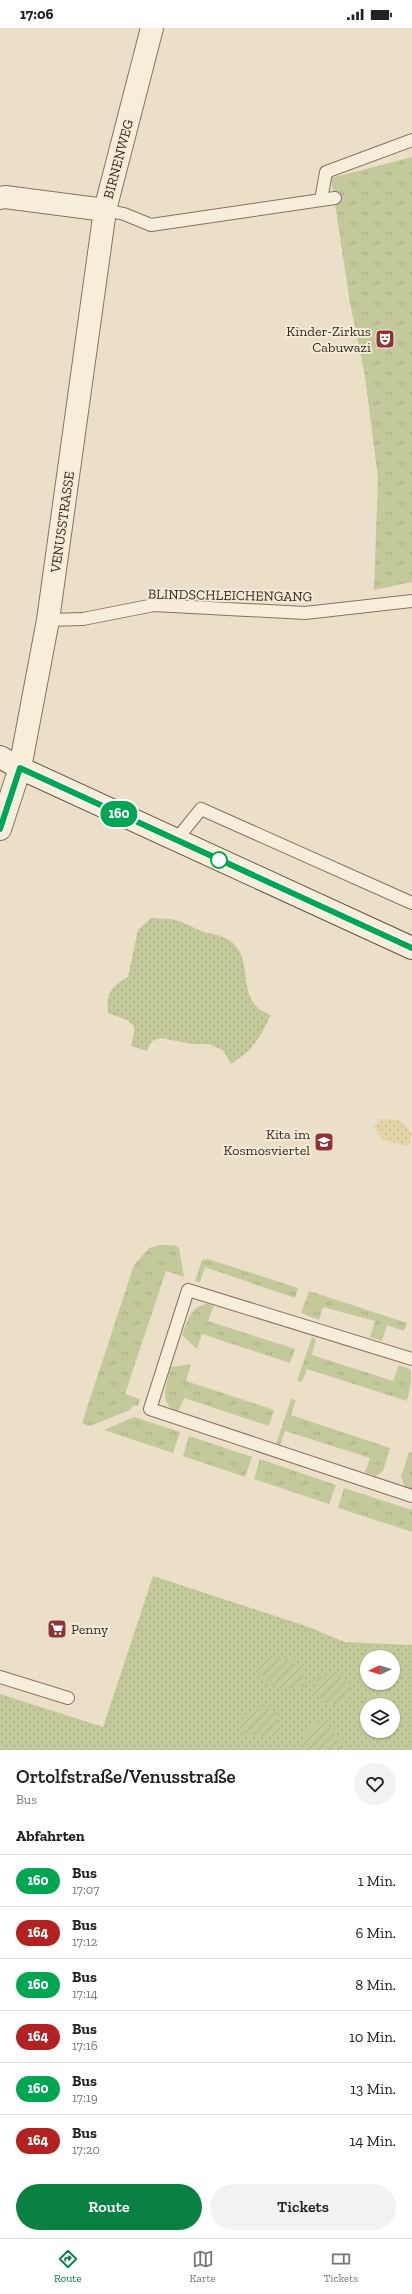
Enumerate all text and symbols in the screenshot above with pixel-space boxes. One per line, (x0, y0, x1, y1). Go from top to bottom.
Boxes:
text: 17:06 (20, 5, 54, 23)
street label: BIRNENWEG (100, 117, 137, 201)
place label: Kinder-Zirkus Cabuwazi (286, 323, 371, 356)
theatre icon: Kinder-Zirkus Cabuwazi (374, 328, 396, 350)
street label: VENUSSTRASSE (47, 470, 78, 575)
street label: BLINDSCHLEICHENGANG (148, 586, 313, 605)
line badge: 160 (96, 801, 142, 827)
text: 160 (108, 805, 130, 822)
unlabelled marker (210, 851, 228, 869)
place label: Kita im Kosmosviertel (224, 1126, 310, 1159)
school or university icon: Kita im Kosmosviertel (313, 1131, 335, 1153)
supermarket icon: Penny (46, 1618, 68, 1640)
place label: Penny (71, 1621, 109, 1638)
north arrow (360, 1650, 400, 1690)
map controls (360, 1650, 400, 1738)
button: layers (360, 1698, 400, 1738)
button: heart (354, 1763, 396, 1805)
text: Ortolfstraße/Venusstraße (16, 1765, 236, 1788)
text: Bus (16, 1792, 37, 1807)
text: Abfahrten (16, 1827, 85, 1845)
text: Bus (72, 1864, 97, 1882)
text: 160 (27, 1872, 49, 1889)
text: 1 Min. (358, 1872, 396, 1890)
text: 17:07 (72, 1882, 99, 1897)
text: Bus (72, 1916, 97, 1934)
text: 164 (27, 1924, 49, 1941)
text: 6 Min. (355, 1924, 396, 1942)
text: 17:12 (72, 1934, 98, 1949)
text: Bus (72, 1968, 97, 1986)
text: 160 (27, 1976, 49, 1993)
text: 8 Min. (355, 1976, 396, 1994)
text: 17:14 (72, 1986, 98, 2001)
text: Bus (72, 2020, 97, 2038)
text: 164 (27, 2028, 49, 2045)
text: 10 Min. (349, 2028, 396, 2046)
text: 17:16 (72, 2038, 98, 2053)
text: Bus (72, 2072, 97, 2090)
text: 160 (27, 2080, 49, 2097)
text: 13 Min. (350, 2080, 396, 2098)
text: 17:19 (72, 2090, 98, 2105)
text: Bus (72, 2124, 97, 2142)
text: 164 (27, 2132, 49, 2149)
text: 14 Min. (350, 2132, 396, 2150)
text: 17:20 (72, 2142, 100, 2157)
button: Route (16, 2184, 202, 2230)
button: Tickets (210, 2184, 396, 2230)
tab: Route (54, 2248, 82, 2285)
tab: Karte (189, 2248, 216, 2285)
tab: Tickets (323, 2248, 358, 2285)

